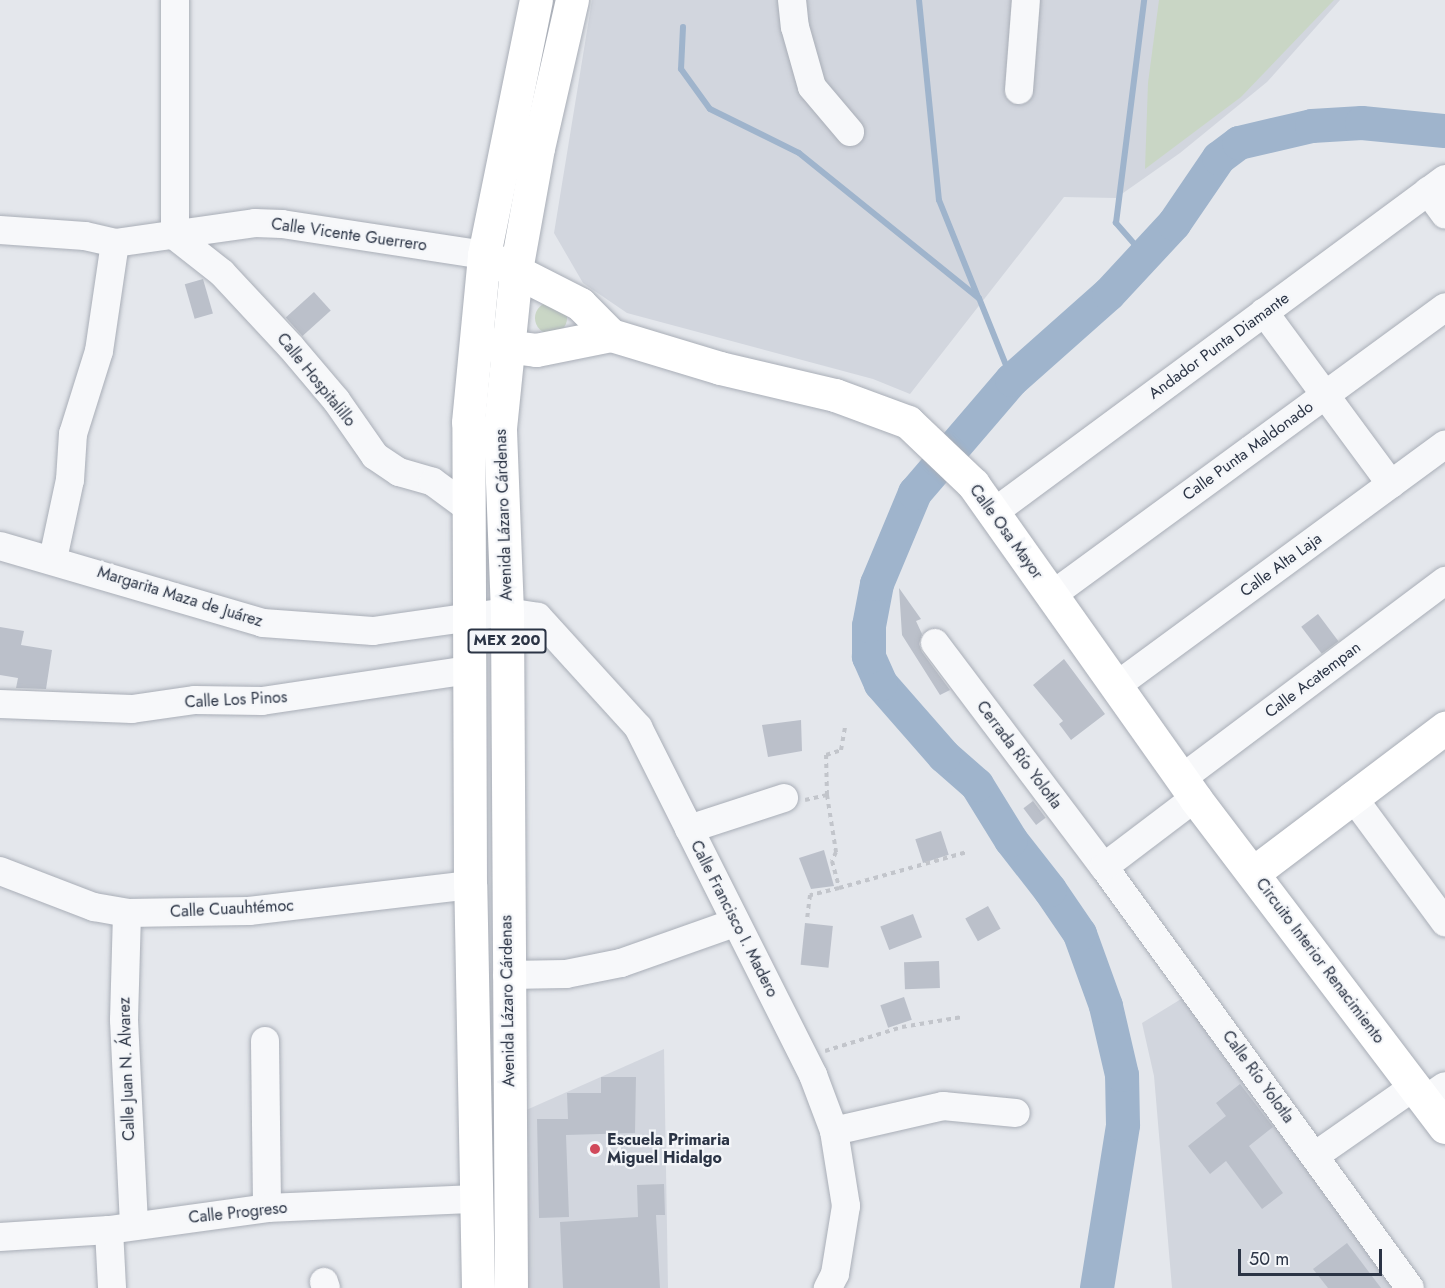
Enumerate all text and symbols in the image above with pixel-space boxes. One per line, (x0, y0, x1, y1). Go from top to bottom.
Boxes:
street label: Calle Vicente Guerrero (270, 215, 428, 255)
street label: Andador Punta Diamante (1145, 289, 1293, 403)
street label: Calle Hospitalillo (273, 329, 359, 431)
street label: Calle Punta Maldonado (1179, 397, 1317, 505)
street label: Avenida Lázaro Cárdenas (491, 429, 517, 601)
street label: Calle Osa Mayor (965, 481, 1047, 583)
street label: Calle Alta Laja (1236, 529, 1326, 601)
street label: Margarita Maza de Juárez (95, 563, 265, 631)
road number: MEX 200 (466, 629, 548, 653)
street label: Calle Acatempan (1261, 638, 1365, 722)
street label: Calle Los Pinos (184, 688, 288, 712)
street label: Cerrada Río Yolotla (972, 697, 1066, 813)
street label: Calle Francisco I. Madero (686, 837, 782, 1001)
street label: Circuito Interior Renacimiento (1252, 875, 1388, 1047)
street label: Calle Cuauhtémoc (170, 896, 294, 922)
street label: Avenida Lázaro Cárdenas (497, 915, 519, 1087)
street label: Calle Juan N. Álvarez (115, 997, 139, 1141)
street label: Calle Río Yolotla (1218, 1027, 1298, 1127)
place label: Escuela Primaria Miguel Hidalgo (607, 1130, 730, 1168)
marker: Escuela Primaria Miguel Hidalgo (588, 1142, 602, 1156)
street label: Calle Progreso (188, 1198, 288, 1228)
scale bar (1241, 1237, 1385, 1275)
text: 50 m (1249, 1246, 1289, 1272)

